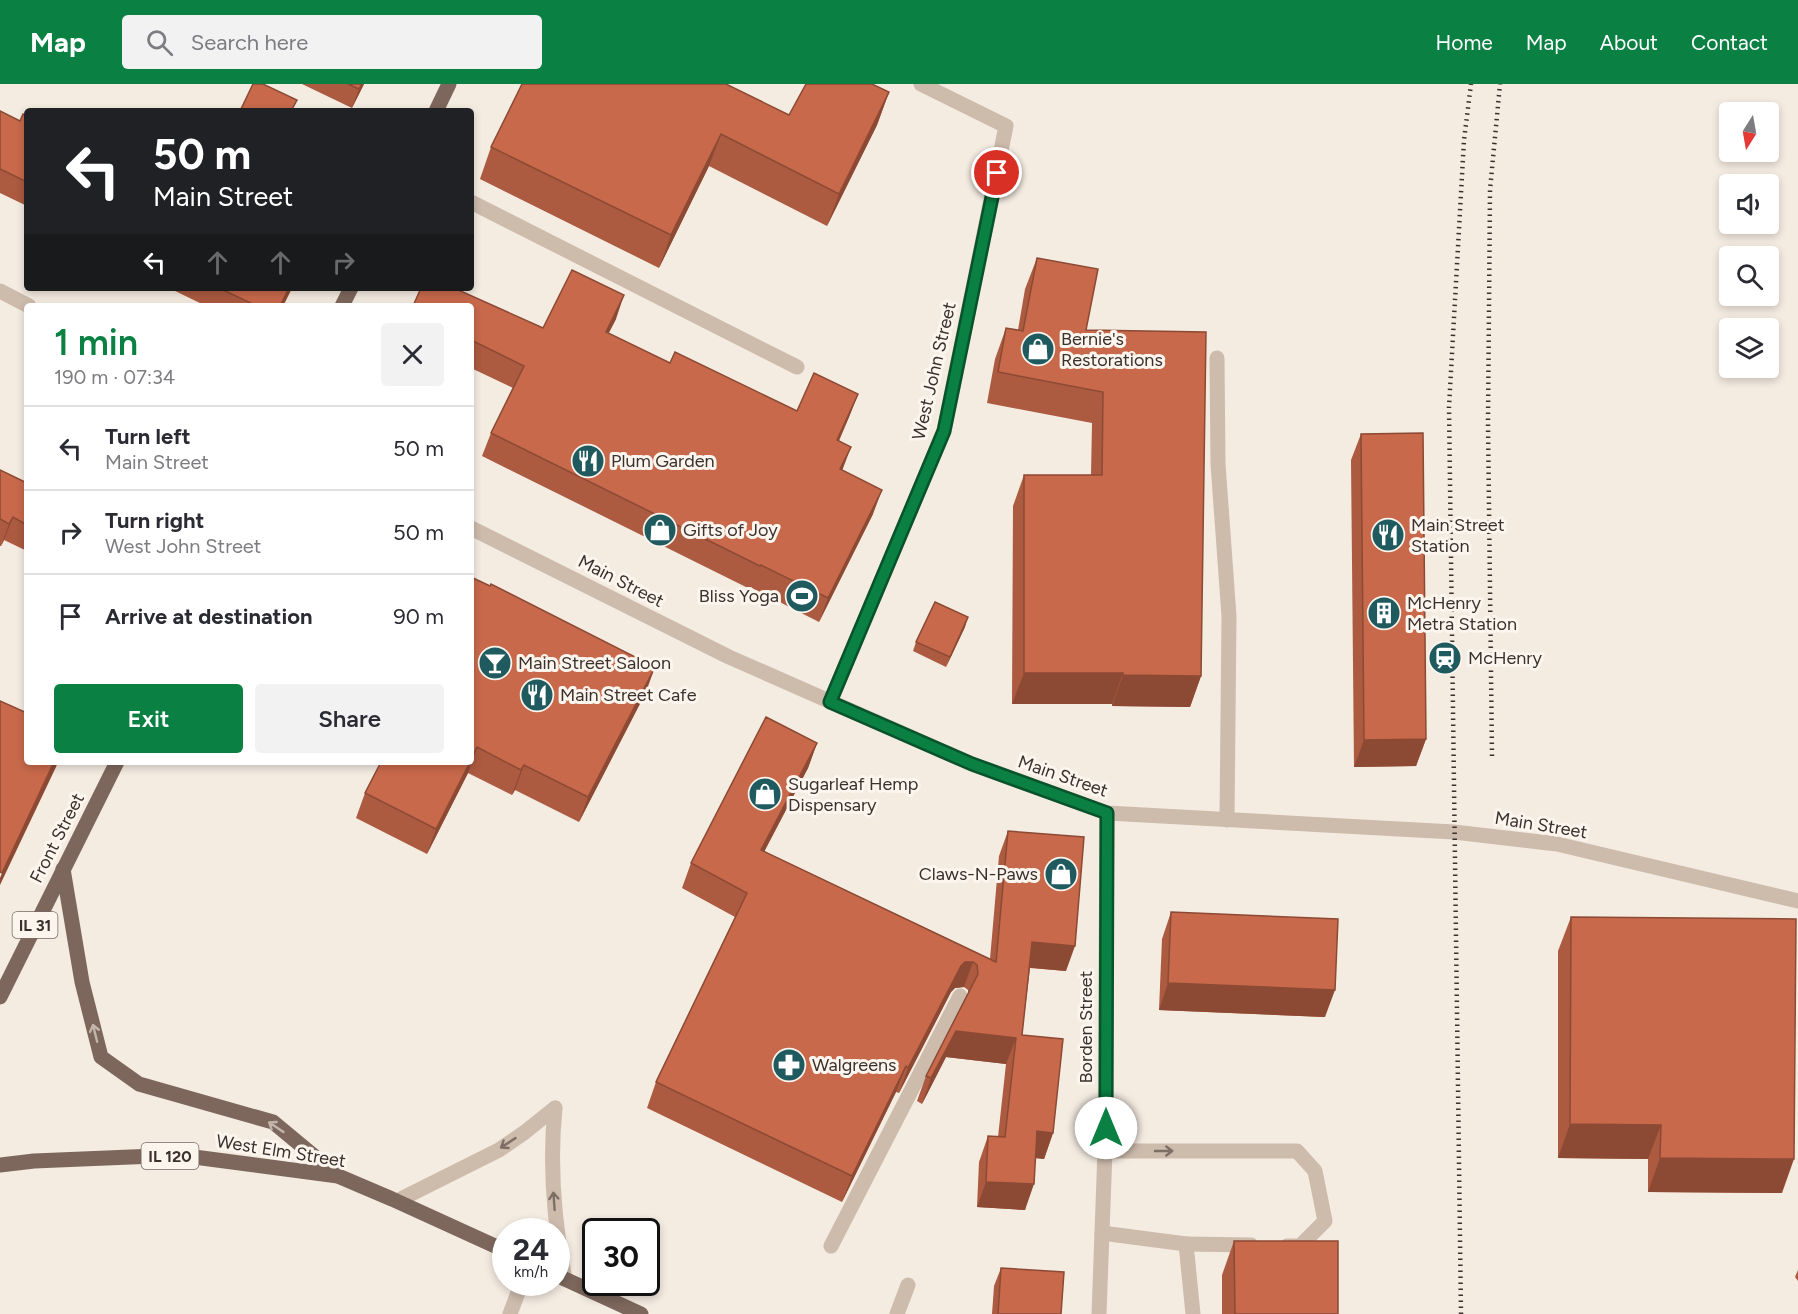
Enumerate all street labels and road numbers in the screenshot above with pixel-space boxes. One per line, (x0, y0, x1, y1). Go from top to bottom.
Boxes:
street label: West John Street (907, 300, 961, 442)
street label: Main Street (574, 550, 668, 612)
street label: Main Street (1015, 750, 1111, 802)
street label: Front Street (25, 789, 89, 887)
street label: Main Street (1493, 807, 1589, 843)
road number: IL 31 (12, 912, 57, 938)
street label: Borden Street (1075, 970, 1097, 1083)
street label: West Elm Street (215, 1130, 348, 1172)
road number: IL 120 (142, 1143, 198, 1169)

